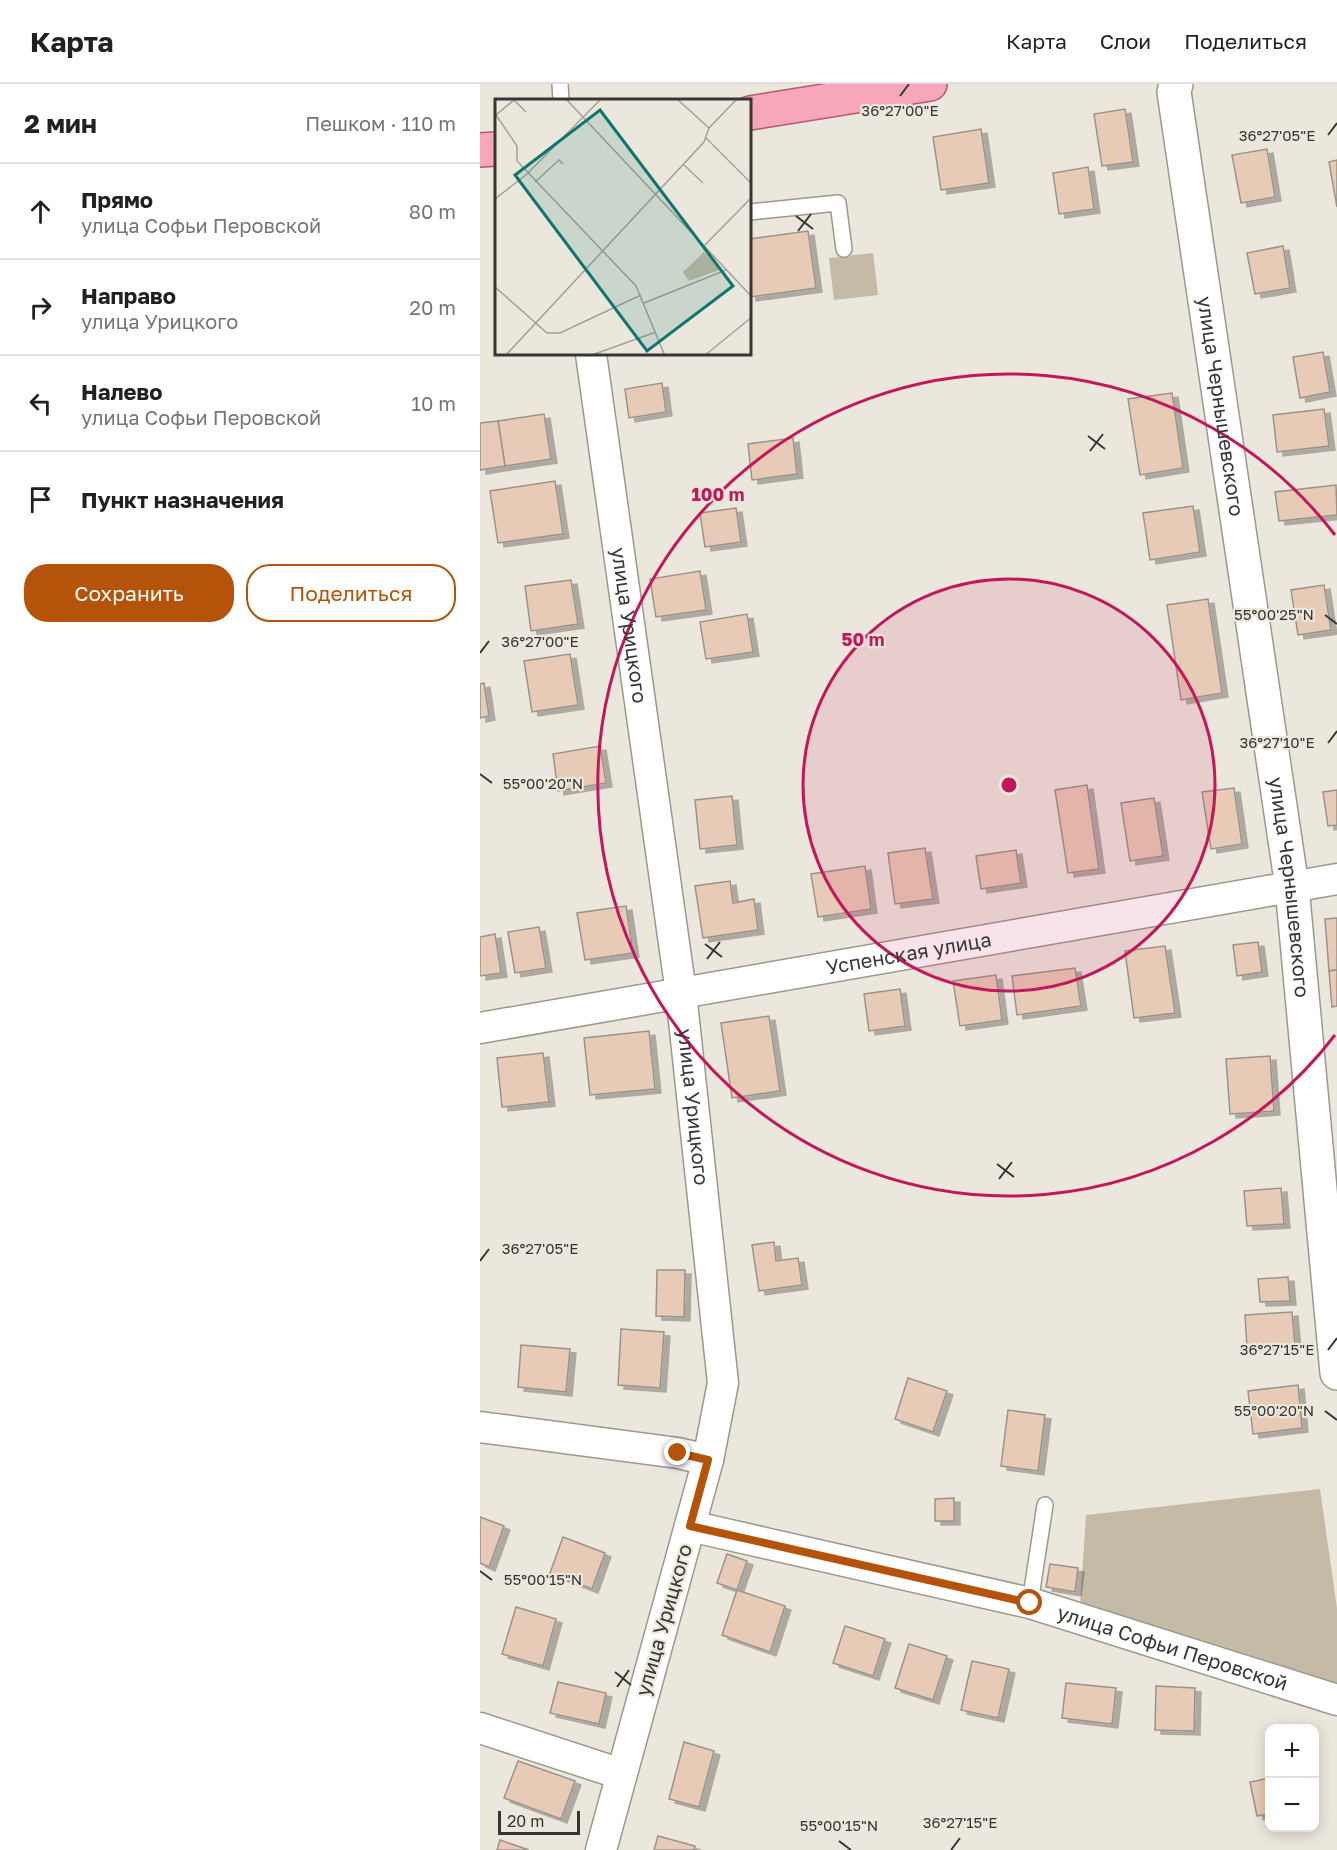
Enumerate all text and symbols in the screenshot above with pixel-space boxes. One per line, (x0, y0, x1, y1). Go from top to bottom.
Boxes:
text: Карта (30, 25, 114, 58)
text: Карта (1006, 28, 1067, 54)
text: Слои (1100, 28, 1151, 54)
text: Поделиться (1184, 28, 1307, 54)
inset map (495, 99, 752, 356)
text: 36°27'00"E (861, 101, 939, 119)
text: 2 мин (24, 108, 97, 139)
text: Пешком · 110 m (305, 111, 456, 135)
text: 36°27'05"E (1239, 126, 1315, 144)
text: Прямо (81, 186, 153, 213)
icon: ahead (24, 195, 57, 228)
text: 80 m (409, 199, 456, 223)
text: улица Софьи Перовской (81, 213, 321, 237)
text: Направо (81, 282, 176, 309)
icon: right (24, 291, 57, 324)
text: 20 m (409, 295, 456, 319)
street label: улица Чернышевского (1193, 295, 1250, 518)
text: улица Урицкого (81, 309, 238, 333)
text: Налево (81, 378, 163, 405)
icon: left (24, 387, 57, 420)
text: 10 m (411, 391, 456, 415)
text: улица Софьи Перовской (81, 405, 321, 429)
icon: arrive (24, 483, 57, 516)
text: 100 m (692, 483, 744, 505)
text: Пункт назначения (81, 486, 284, 513)
street label: улица Урицкого (607, 546, 653, 705)
button: Сохранить (24, 564, 234, 622)
button: Поделиться (246, 564, 456, 622)
text: 55°00'25"N (1234, 605, 1314, 623)
text: 50 m (842, 628, 884, 650)
text: 36°27'00"E (501, 632, 579, 650)
text: 36°27'10"E (1239, 733, 1315, 751)
text: 55°00'20"N (503, 774, 583, 792)
centre of rings (999, 775, 1019, 795)
street label: улица Чернышевского (1265, 775, 1315, 999)
street label: Успенская улица (824, 926, 993, 979)
street label: улица Урицкого (674, 1027, 715, 1186)
text: 36°27'05"E (502, 1239, 578, 1257)
text: 36°27'15"E (1240, 1340, 1314, 1358)
text: 55°00'20"N (1234, 1401, 1314, 1419)
route end (664, 1439, 690, 1465)
street label: улица Урицкого (630, 1541, 696, 1699)
text: 55°00'15"N (504, 1570, 582, 1588)
route start (1016, 1589, 1042, 1615)
street label: улица Софьи Перовской (1055, 1599, 1291, 1695)
map controls (1265, 1724, 1319, 1832)
button: + (1265, 1724, 1319, 1778)
button: − (1265, 1778, 1319, 1832)
scale bar (498, 1808, 580, 1836)
text: 20 m (507, 1811, 544, 1831)
text: 36°27'15"E (923, 1813, 997, 1831)
text: 55°00'15"N (800, 1816, 878, 1834)

